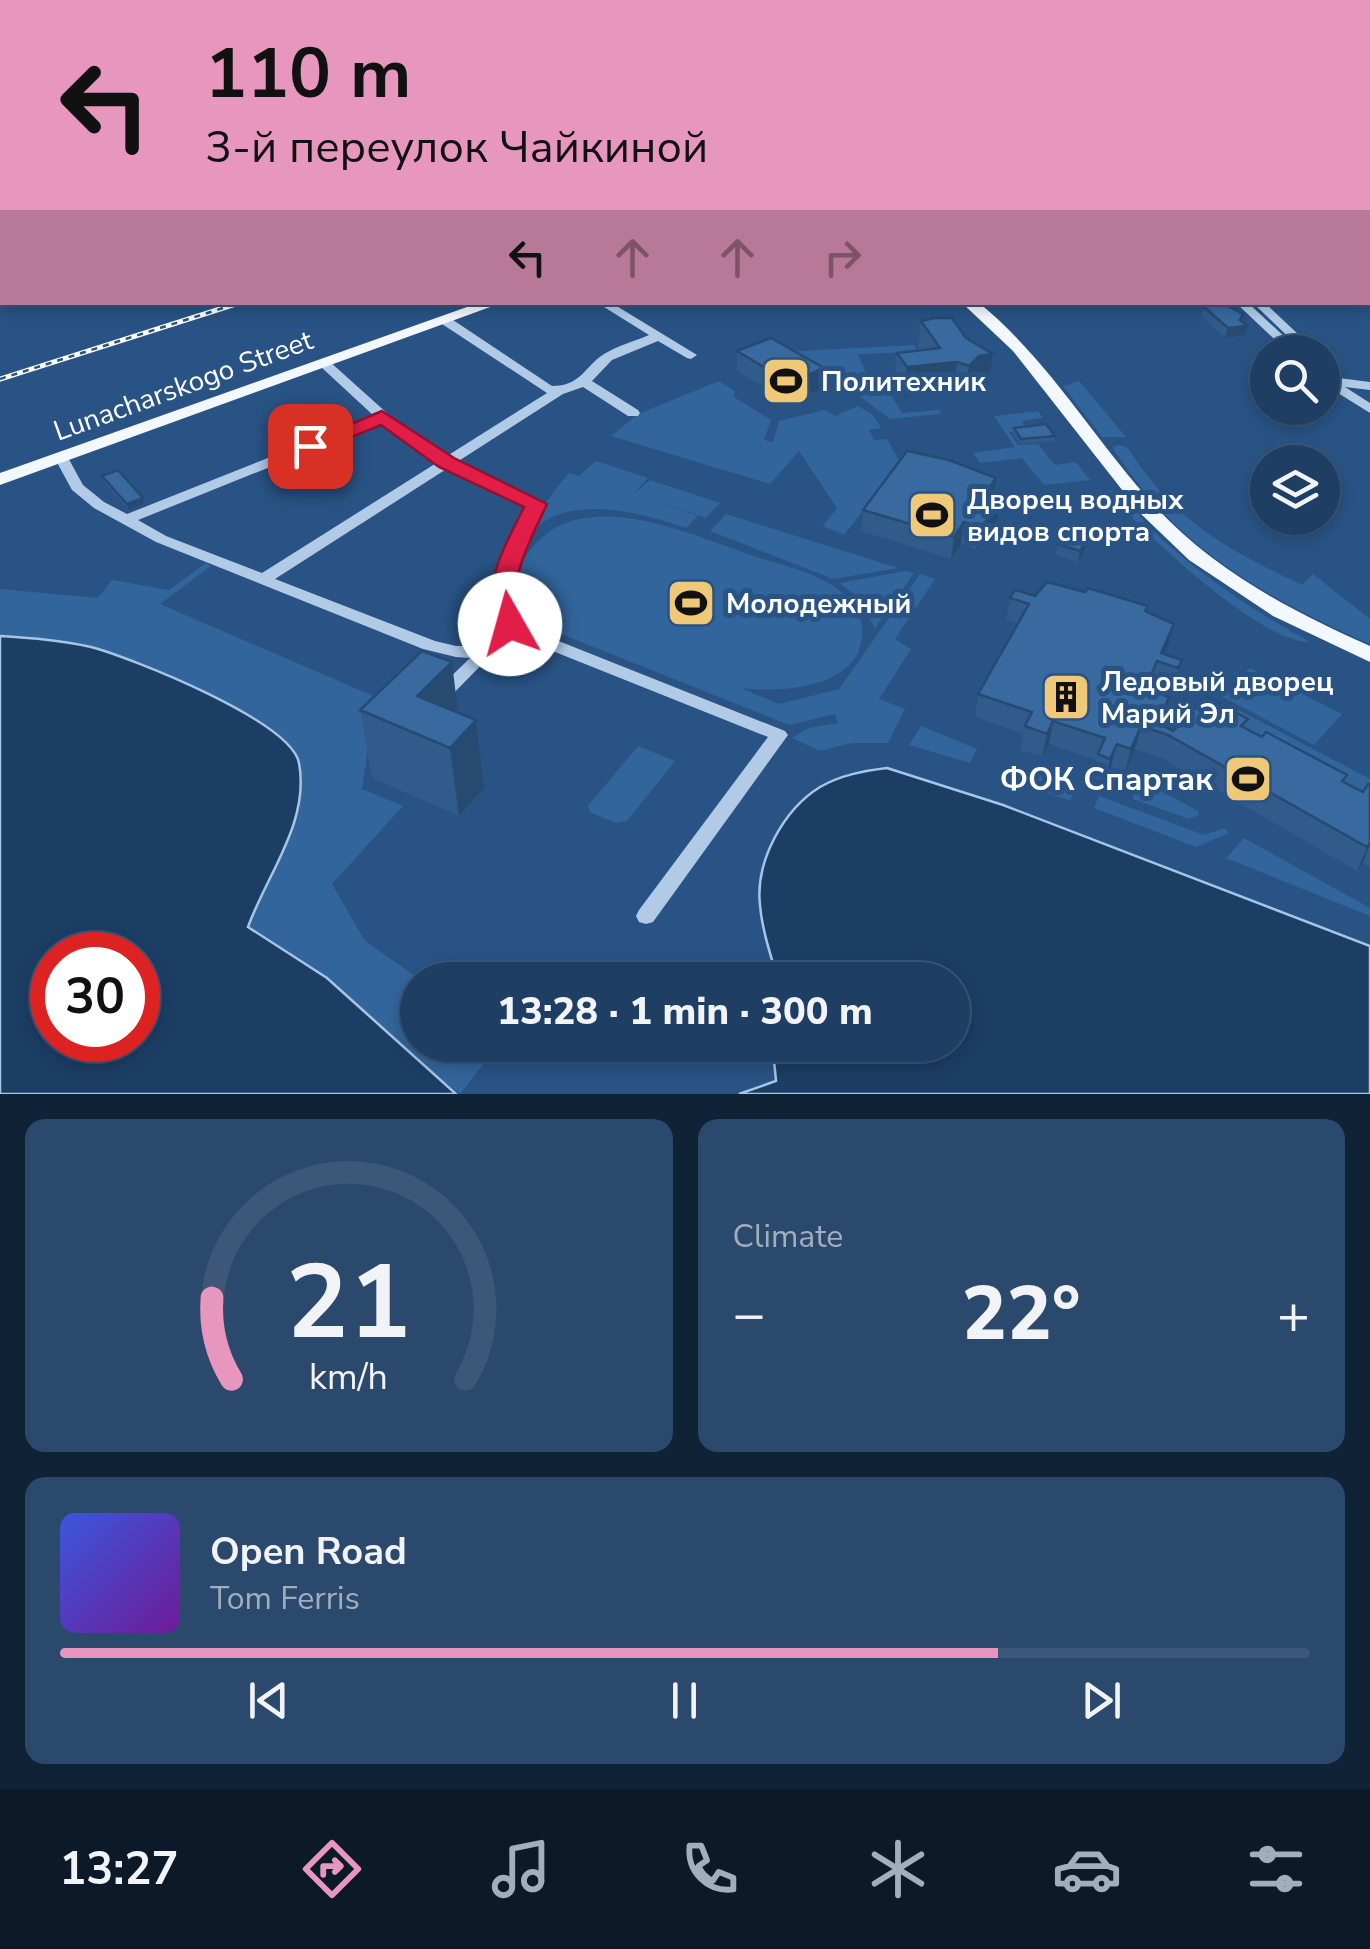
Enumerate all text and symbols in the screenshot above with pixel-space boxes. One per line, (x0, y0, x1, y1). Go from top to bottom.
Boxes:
text: 110 m (205, 26, 411, 122)
icon: left (40, 40, 170, 170)
text: 3-й переулок Чайкиной (205, 117, 708, 178)
icon: left (500, 230, 555, 285)
icon: ahead (605, 230, 660, 285)
icon: ahead (710, 230, 765, 285)
icon: right (815, 230, 870, 285)
street label: Lunacharskogo Street (48, 321, 318, 451)
map controls (1250, 335, 1340, 535)
button: search (1250, 335, 1340, 425)
sports icon: Политехник (760, 355, 812, 407)
place label: Политехник (821, 363, 986, 401)
pin (268, 404, 353, 489)
icon: arrive (283, 419, 338, 474)
button: layers (1250, 445, 1340, 535)
place label: Дворец водных видов спорта (967, 481, 1184, 551)
sports icon: Дворец водных видов спорта (906, 489, 958, 541)
position arrow (458, 572, 562, 676)
sports icon: Молодежный (665, 577, 717, 629)
place label: Молодежный (726, 585, 911, 623)
place label: Ледовый дворец Марий Эл (1101, 663, 1334, 733)
building icon: Ледовый дворец Марий Эл (1040, 671, 1092, 723)
sports icon: ФОК Спартак (1222, 753, 1274, 805)
place label: ФОК Спартак (1000, 758, 1214, 801)
speed limit sign: 30 (30, 932, 160, 1062)
text: 13:28 · 1 min · 300 m (497, 986, 873, 1037)
text: Climate (733, 1215, 843, 1258)
text: 21 (286, 1232, 411, 1374)
text: 22° (962, 1263, 1081, 1365)
text: − (733, 1277, 766, 1352)
text: + (1277, 1277, 1310, 1352)
text: km/h (309, 1353, 388, 1402)
text: Open Road (210, 1526, 407, 1577)
text: Tom Ferris (210, 1577, 360, 1620)
icon: previous (241, 1673, 296, 1728)
icon: pause (657, 1673, 712, 1728)
icon: next (1074, 1673, 1129, 1728)
icon: directions (297, 1834, 367, 1904)
icon: music (486, 1834, 556, 1904)
icon: phone (675, 1834, 745, 1904)
icon: climate (863, 1834, 933, 1904)
icon: car (1052, 1834, 1122, 1904)
icon: filters (1241, 1834, 1311, 1904)
text: 13:27 (59, 1839, 179, 1900)

